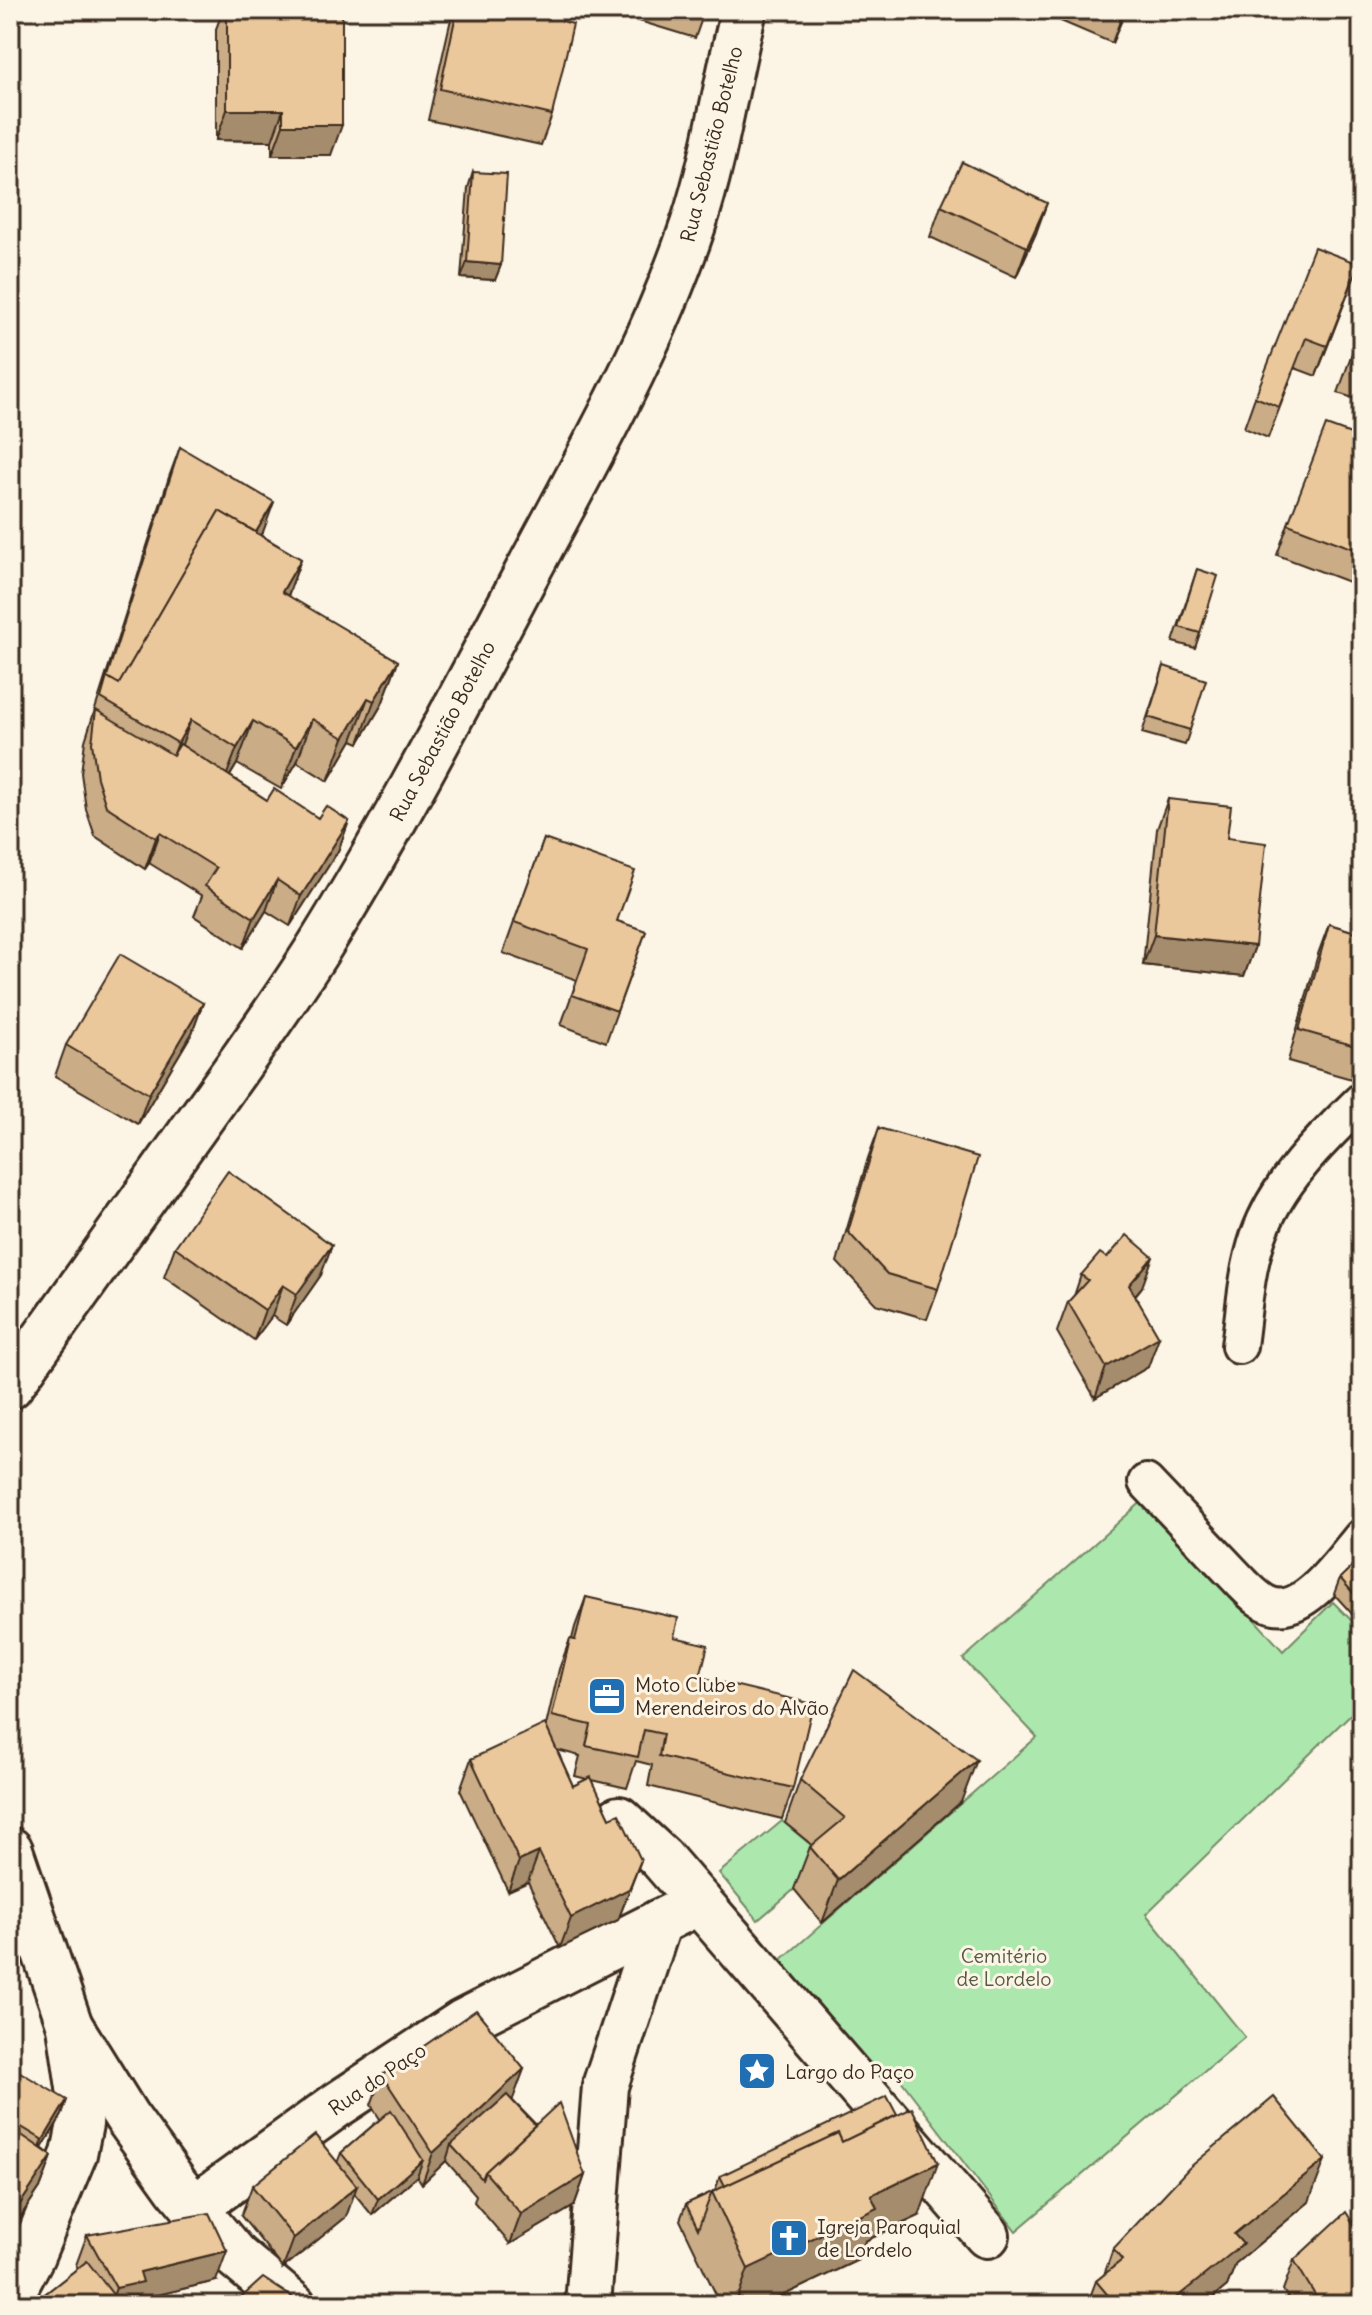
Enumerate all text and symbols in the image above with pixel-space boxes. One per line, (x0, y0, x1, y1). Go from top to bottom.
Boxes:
street label: Rua Sebastião Botelho (675, 43, 747, 245)
street label: Rua Sebastião Botelho (384, 636, 500, 826)
place label: Moto Clube Merendeiros do Alvão (635, 1672, 829, 1720)
office icon: Moto Clube Merendeiros do Alvão (586, 1675, 628, 1717)
park label: Cemitério de Lordelo (956, 1943, 1052, 1991)
street label: Rua do Paço (323, 2037, 431, 2121)
place icon: Largo do Paço (736, 2050, 778, 2092)
place label: Largo do Paço (785, 2059, 914, 2084)
place label: Igreja Paroquial de Lordelo (817, 2214, 961, 2262)
church icon: Igreja Paroquial de Lordelo (768, 2217, 810, 2259)

